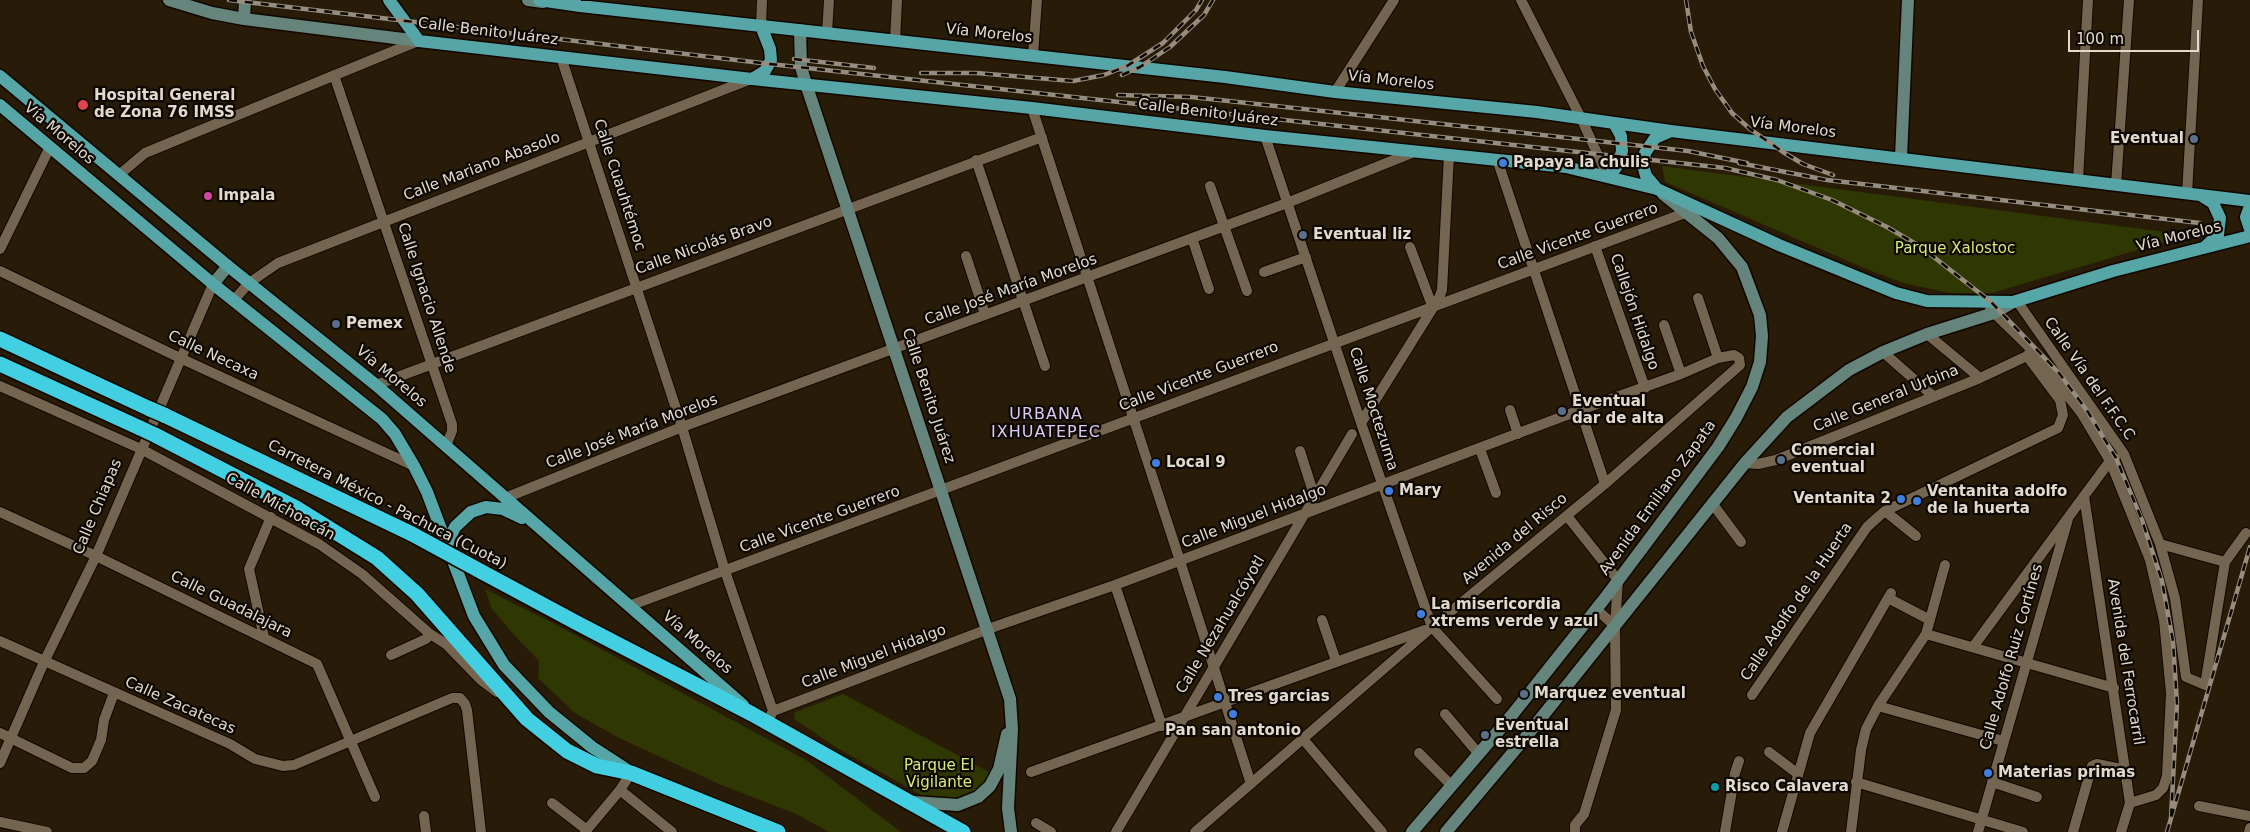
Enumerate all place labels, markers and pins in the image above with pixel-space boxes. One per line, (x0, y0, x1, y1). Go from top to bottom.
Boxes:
place label: Hospital General de Zona 76 IMSS (94, 87, 235, 122)
marker: Hospital General de Zona 76 IMSS (76, 98, 90, 112)
place label: Eventual (2110, 130, 2184, 148)
marker: Eventual (2188, 133, 2200, 145)
place label: Papaya la chulis (1513, 154, 1649, 172)
marker: Papaya la chulis (1497, 157, 1509, 169)
place label: Impala (218, 187, 275, 205)
marker: Impala (202, 190, 214, 202)
place label: Eventual liz (1313, 226, 1411, 244)
marker: Eventual liz (1297, 229, 1309, 241)
place label: Pemex (346, 315, 403, 333)
marker: Pemex (330, 318, 342, 330)
place label: Eventual dar de alta (1572, 393, 1664, 428)
marker: Eventual dar de alta (1556, 405, 1568, 417)
place label: Comercial eventual (1791, 442, 1875, 477)
place label: Local 9 (1166, 454, 1226, 472)
marker: Comercial eventual (1775, 454, 1787, 466)
marker: Local 9 (1150, 457, 1162, 469)
place label: Mary (1399, 482, 1441, 500)
place label: Ventanita adolfo de la huerta (1927, 483, 2067, 518)
marker: Mary (1383, 485, 1395, 497)
place label: Ventanita 2 (1793, 490, 1891, 508)
marker: Ventanita 2 (1895, 493, 1907, 505)
marker: Ventanita adolfo de la huerta (1911, 495, 1923, 507)
place label: La misericordia xtrems verde y azul (1431, 596, 1598, 631)
marker: La misericordia xtrems verde y azul (1415, 608, 1427, 620)
place label: Marquez eventual (1534, 685, 1686, 703)
place label: Tres garcias (1228, 688, 1330, 706)
marker: Marquez eventual (1518, 688, 1530, 700)
marker: Tres garcias (1212, 691, 1224, 703)
marker: Pan san antonio (1227, 708, 1239, 720)
place label: Eventual estrella (1495, 717, 1569, 752)
place label: Pan san antonio (1165, 722, 1301, 740)
marker: Eventual estrella (1479, 729, 1491, 741)
place label: Materias primas (1998, 764, 2135, 782)
marker: Materias primas (1982, 767, 1994, 779)
place label: Risco Calavera (1725, 778, 1849, 796)
marker: Risco Calavera (1709, 781, 1721, 793)

